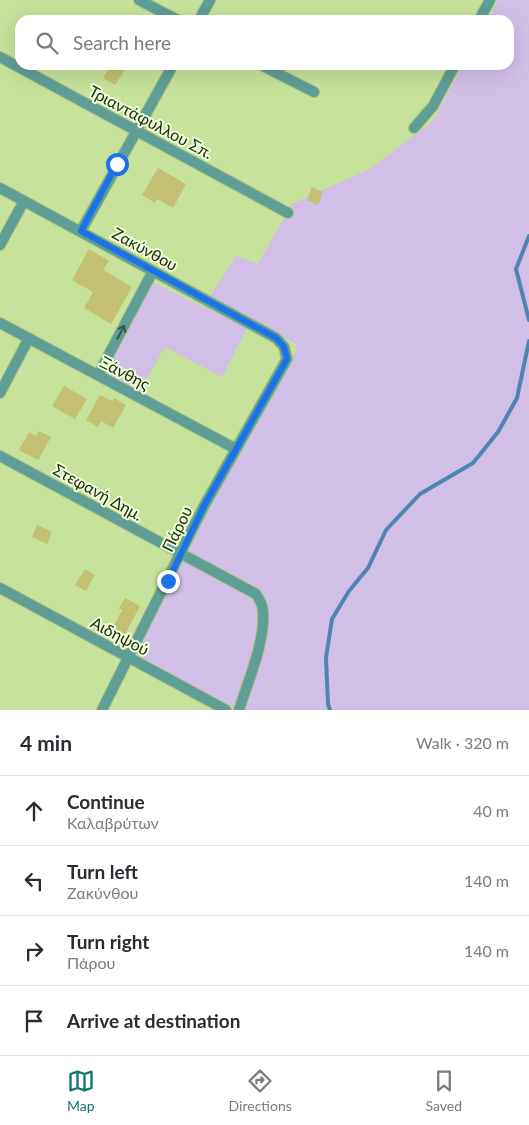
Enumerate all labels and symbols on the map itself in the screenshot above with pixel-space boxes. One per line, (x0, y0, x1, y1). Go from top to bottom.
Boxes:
street label: Τριαντάφυλλου Σπ. (86, 81, 216, 162)
route start (106, 153, 129, 176)
street label: Ζακύνθου (109, 223, 181, 274)
one-way arrow (116, 325, 126, 340)
street label: Ξάνθης (97, 352, 154, 394)
street label: Στεφανή Δημ. (50, 459, 146, 524)
street label: Πάρου (157, 503, 196, 555)
route end (157, 570, 180, 593)
street label: Αιδηψού (88, 612, 153, 659)

